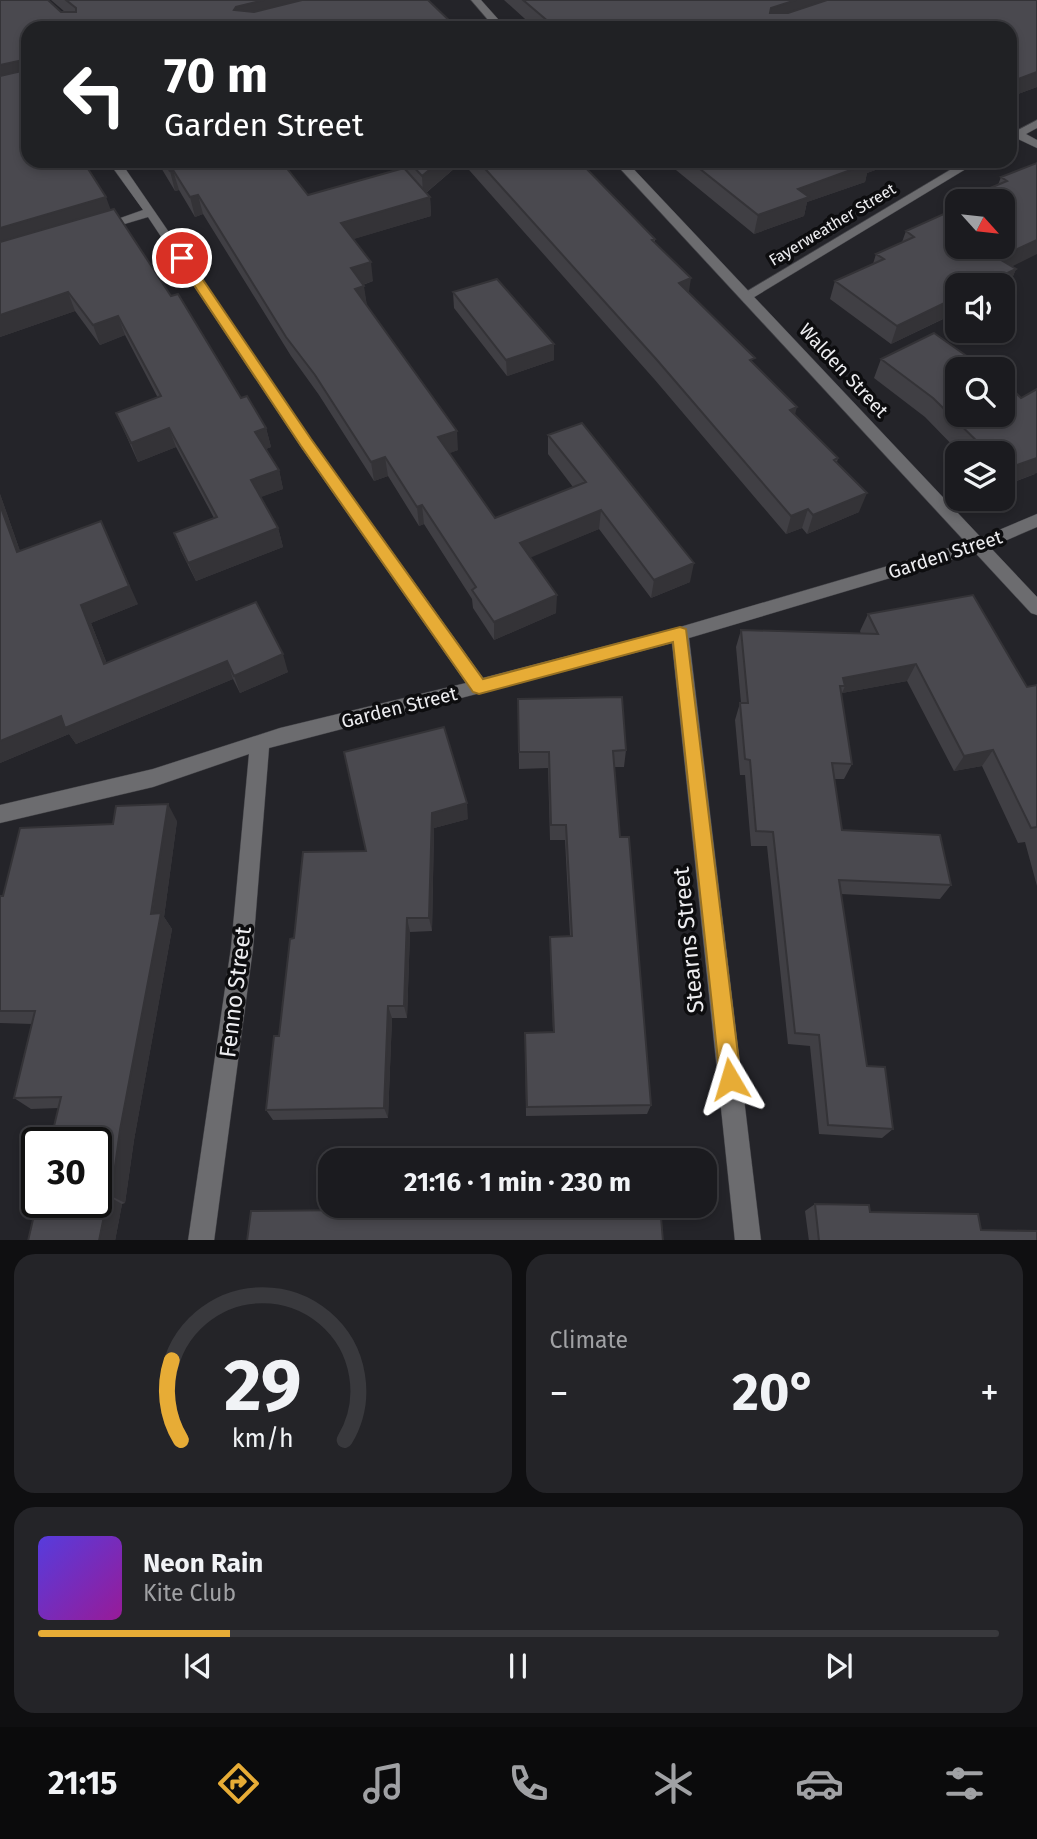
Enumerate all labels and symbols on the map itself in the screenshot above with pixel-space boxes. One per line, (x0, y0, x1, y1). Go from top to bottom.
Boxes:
street label: Fayerweather Street (765, 179, 899, 270)
north arrow (945, 189, 1015, 259)
pin (152, 228, 212, 288)
street label: Walden Street (794, 319, 893, 422)
street label: Garden Street (885, 525, 1005, 584)
street label: Garden Street (339, 682, 460, 733)
street label: Stearns Street (666, 865, 710, 1015)
street label: Fenno Street (213, 924, 257, 1059)
position arrow (693, 1042, 767, 1116)
speed limit sign: 30 (21, 1127, 112, 1218)

